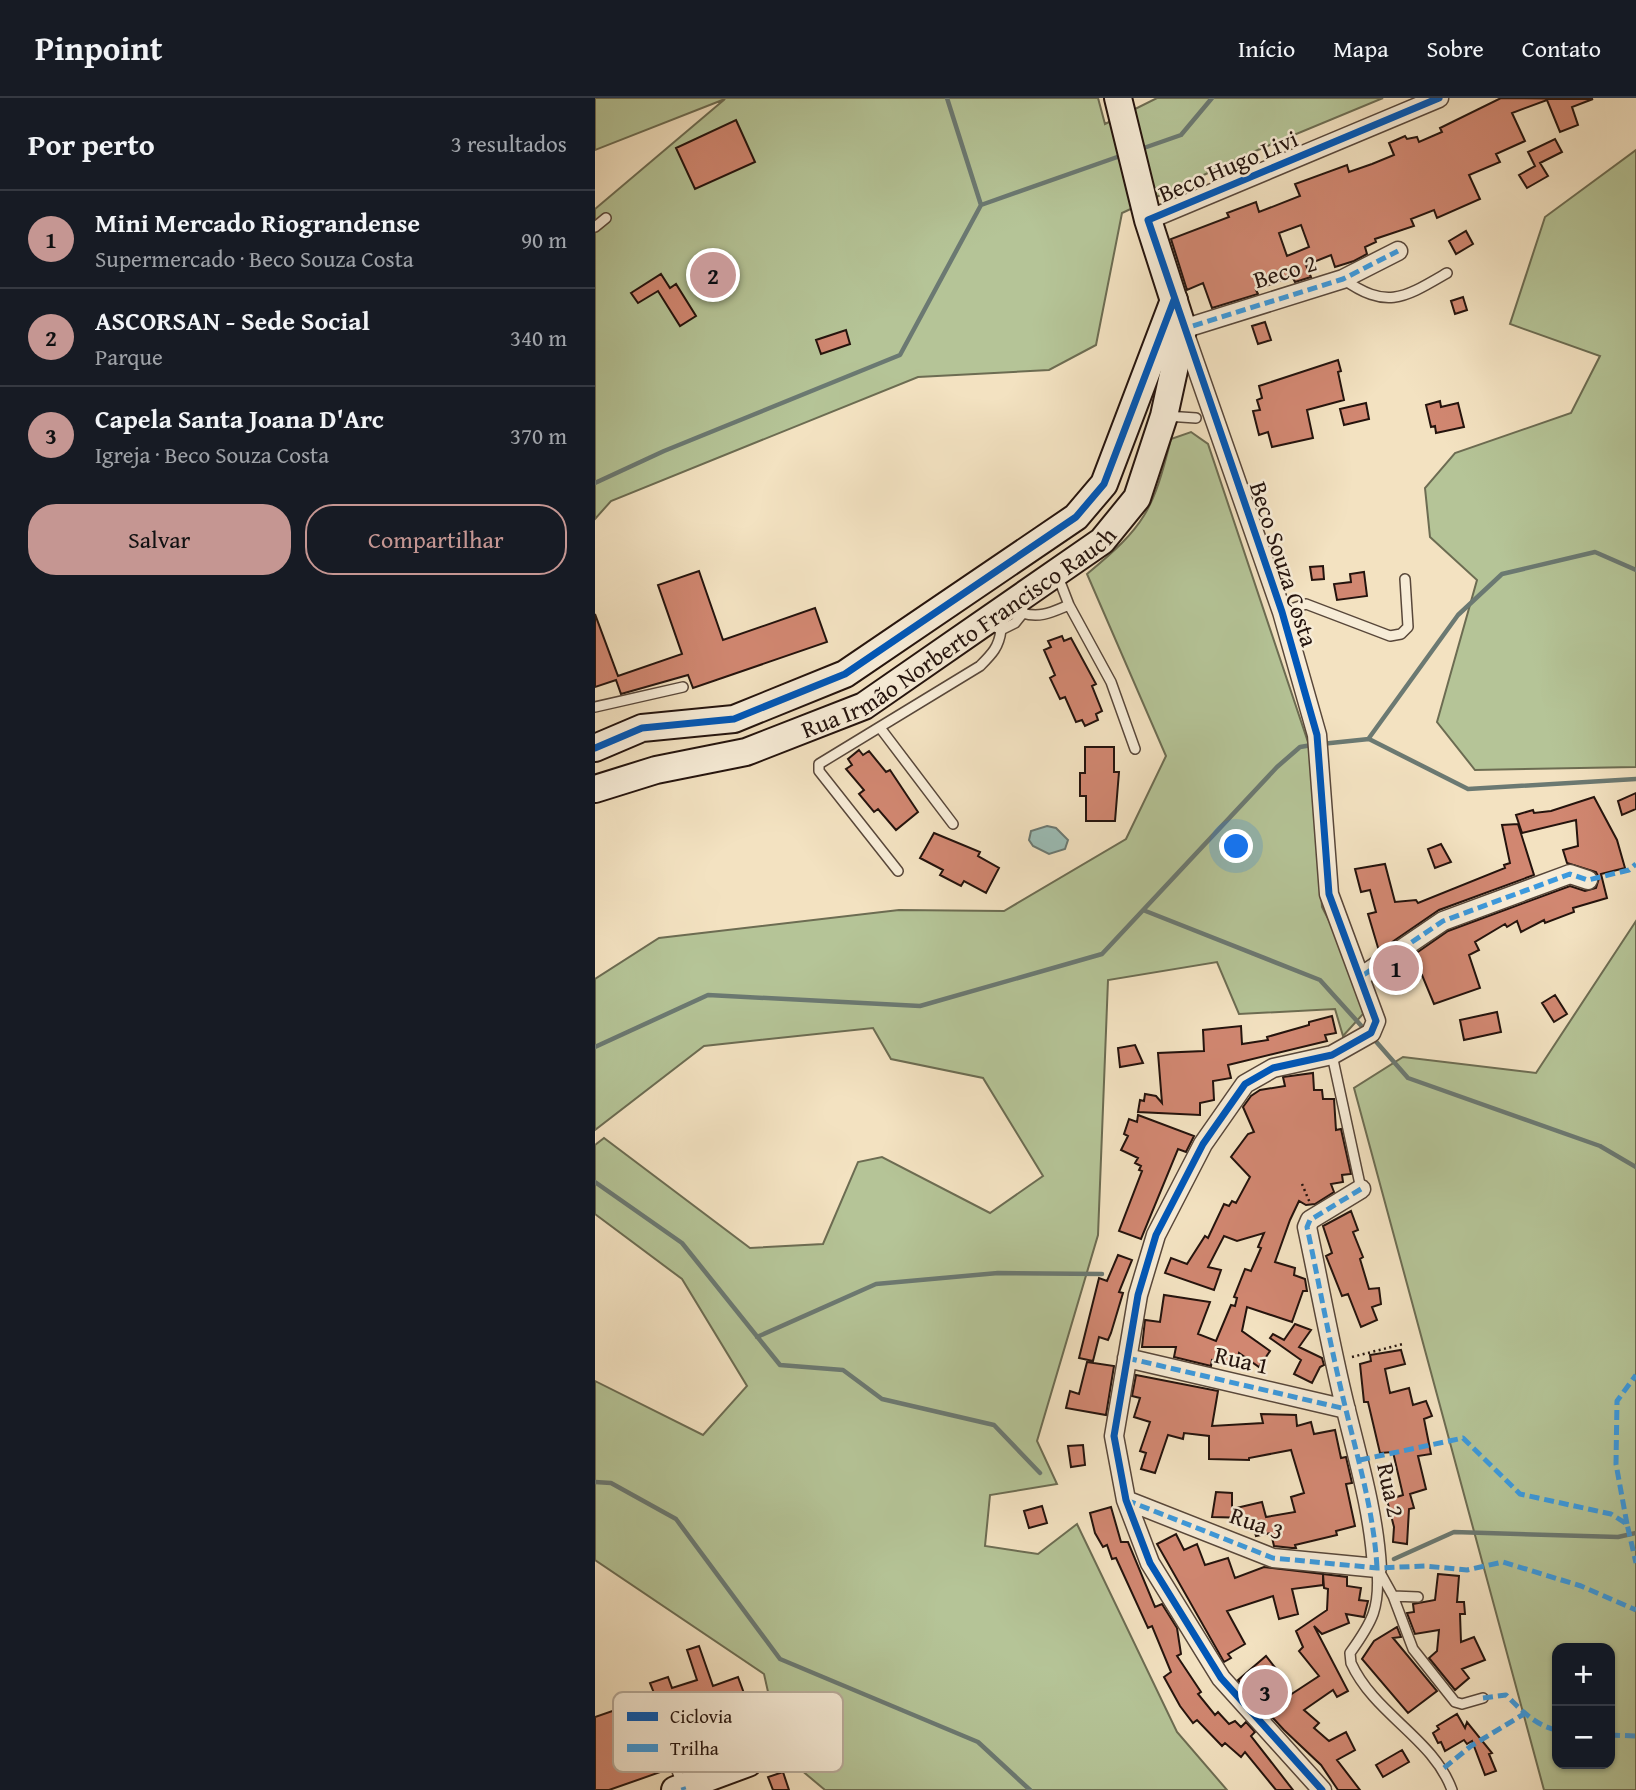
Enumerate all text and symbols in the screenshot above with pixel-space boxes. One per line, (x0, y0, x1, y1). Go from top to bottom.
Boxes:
text: Pinpoint (35, 24, 162, 72)
text: Início (1238, 31, 1295, 66)
text: Mapa (1333, 31, 1389, 66)
text: Sobre (1427, 31, 1484, 66)
text: Contato (1522, 31, 1601, 66)
street label: Beco Hugo Livi (1153, 121, 1303, 211)
text: Por perto (28, 122, 155, 166)
text: 3 resultados (451, 127, 567, 160)
text: Mini Mercado Riograndense (95, 203, 420, 242)
text: 1 (45, 223, 57, 256)
text: 90 m (521, 223, 567, 256)
text: Supermercado · Beco Souza Costa (95, 242, 414, 275)
street label: Beco 2 (1249, 245, 1321, 297)
pin: 2 (690, 249, 736, 301)
text: ASCORSAN - Sede Social (95, 301, 370, 340)
text: 2 (45, 321, 57, 354)
text: 340 m (510, 321, 567, 354)
text: Parque (95, 340, 163, 373)
text: Capela Santa Joana D'Arc (95, 399, 384, 438)
text: 3 (45, 419, 57, 452)
text: 370 m (510, 419, 567, 452)
text: Igreja · Beco Souza Costa (95, 438, 329, 471)
street label: Beco Souza Costa (1241, 477, 1327, 652)
button: Salvar (28, 504, 291, 575)
button: Compartilhar (305, 504, 567, 575)
street label: Rua Irmão Norberto Francisco Rauch (796, 519, 1125, 746)
your location (1219, 829, 1253, 863)
pin: 1 (1373, 942, 1419, 994)
street label: Rua 1 (1211, 1337, 1273, 1383)
street label: Rua 2 (1368, 1459, 1414, 1521)
street label: Rua 3 (1225, 1498, 1289, 1548)
map controls (1552, 1643, 1615, 1769)
button: + (1552, 1643, 1615, 1706)
pin: 3 (1242, 1666, 1288, 1718)
legend (613, 1692, 843, 1772)
text: Ciclovia (670, 1702, 732, 1730)
button: − (1552, 1706, 1615, 1769)
text: Trilha (670, 1734, 719, 1762)

